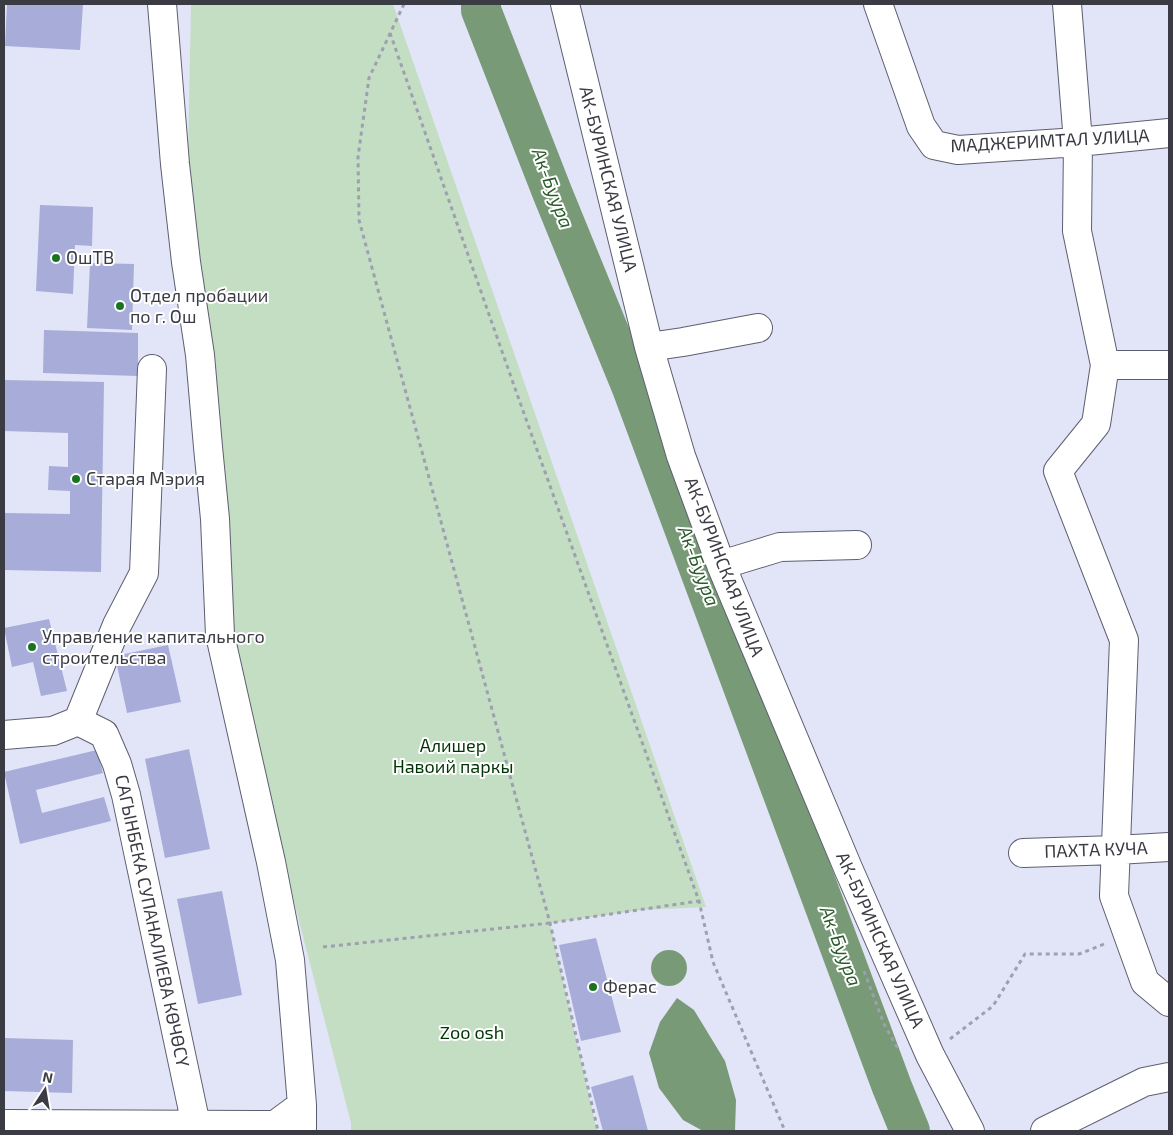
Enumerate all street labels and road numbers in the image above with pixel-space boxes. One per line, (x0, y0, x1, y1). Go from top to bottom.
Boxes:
street label: АК-БУРИНСКАЯ УЛИЦА (575, 84, 643, 275)
street label: МАДЖЕРИМТАЛ УЛИЦА (950, 124, 1151, 156)
street label: АК-БУРИНСКАЯ УЛИЦА (681, 474, 770, 660)
street label: САГЫНБЕКА СУПАНАЛИЕВА КӨЧӨСҮ (111, 772, 195, 1070)
street label: ПАХТА КУЧA (1044, 836, 1149, 862)
street label: АК-БУРИНСКАЯ УЛИЦА (832, 848, 930, 1032)

